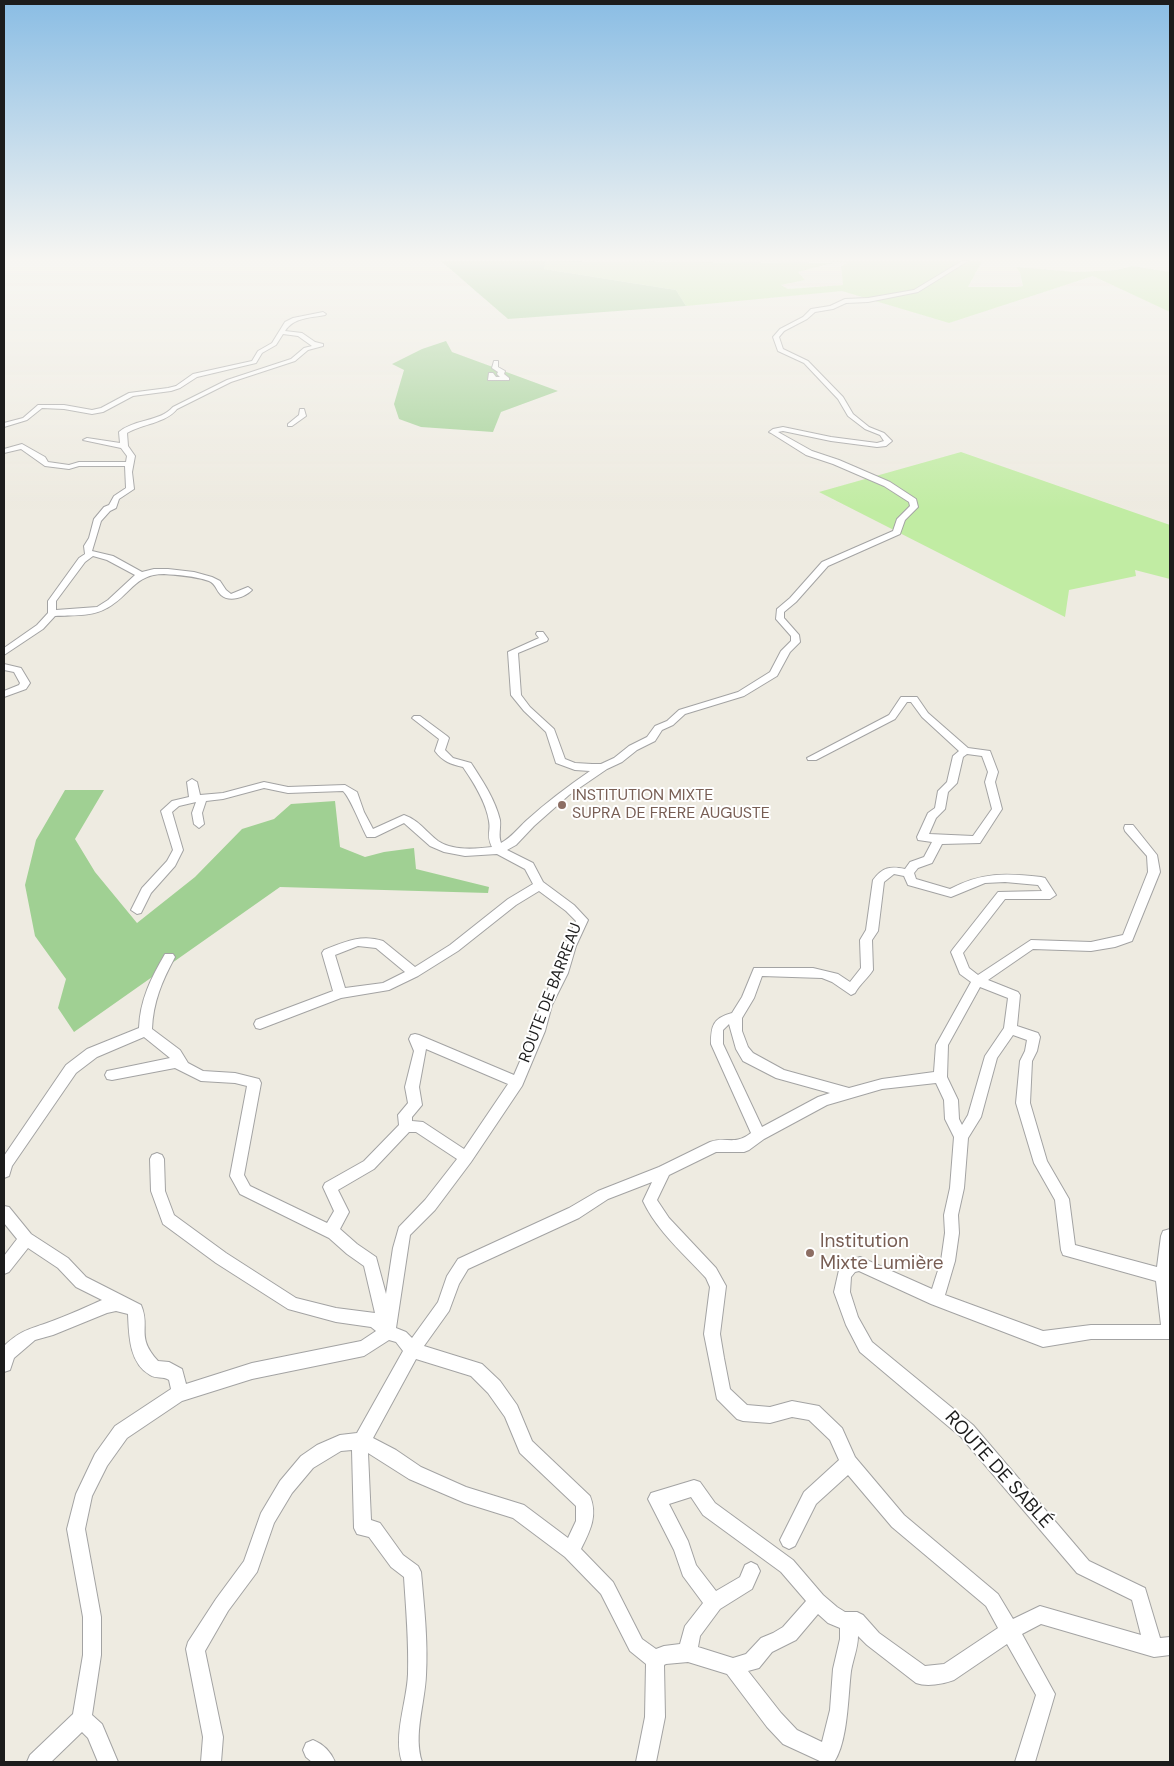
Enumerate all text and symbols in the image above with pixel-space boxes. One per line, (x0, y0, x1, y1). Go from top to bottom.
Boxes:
place label: INSTITUTION MIXTE SUPRA DE FRERE AUGUSTE (572, 786, 770, 824)
marker: INSTITUTION MIXTE SUPRA DE FRERE AUGUSTE (556, 799, 568, 811)
street label: ROUTE DE BARREAU (516, 921, 586, 1065)
place label: Institution Mixte Lumière (820, 1231, 944, 1275)
marker: Institution Mixte Lumière (804, 1247, 816, 1259)
street label: ROUTE DE SABLÉ (939, 1407, 1057, 1533)

